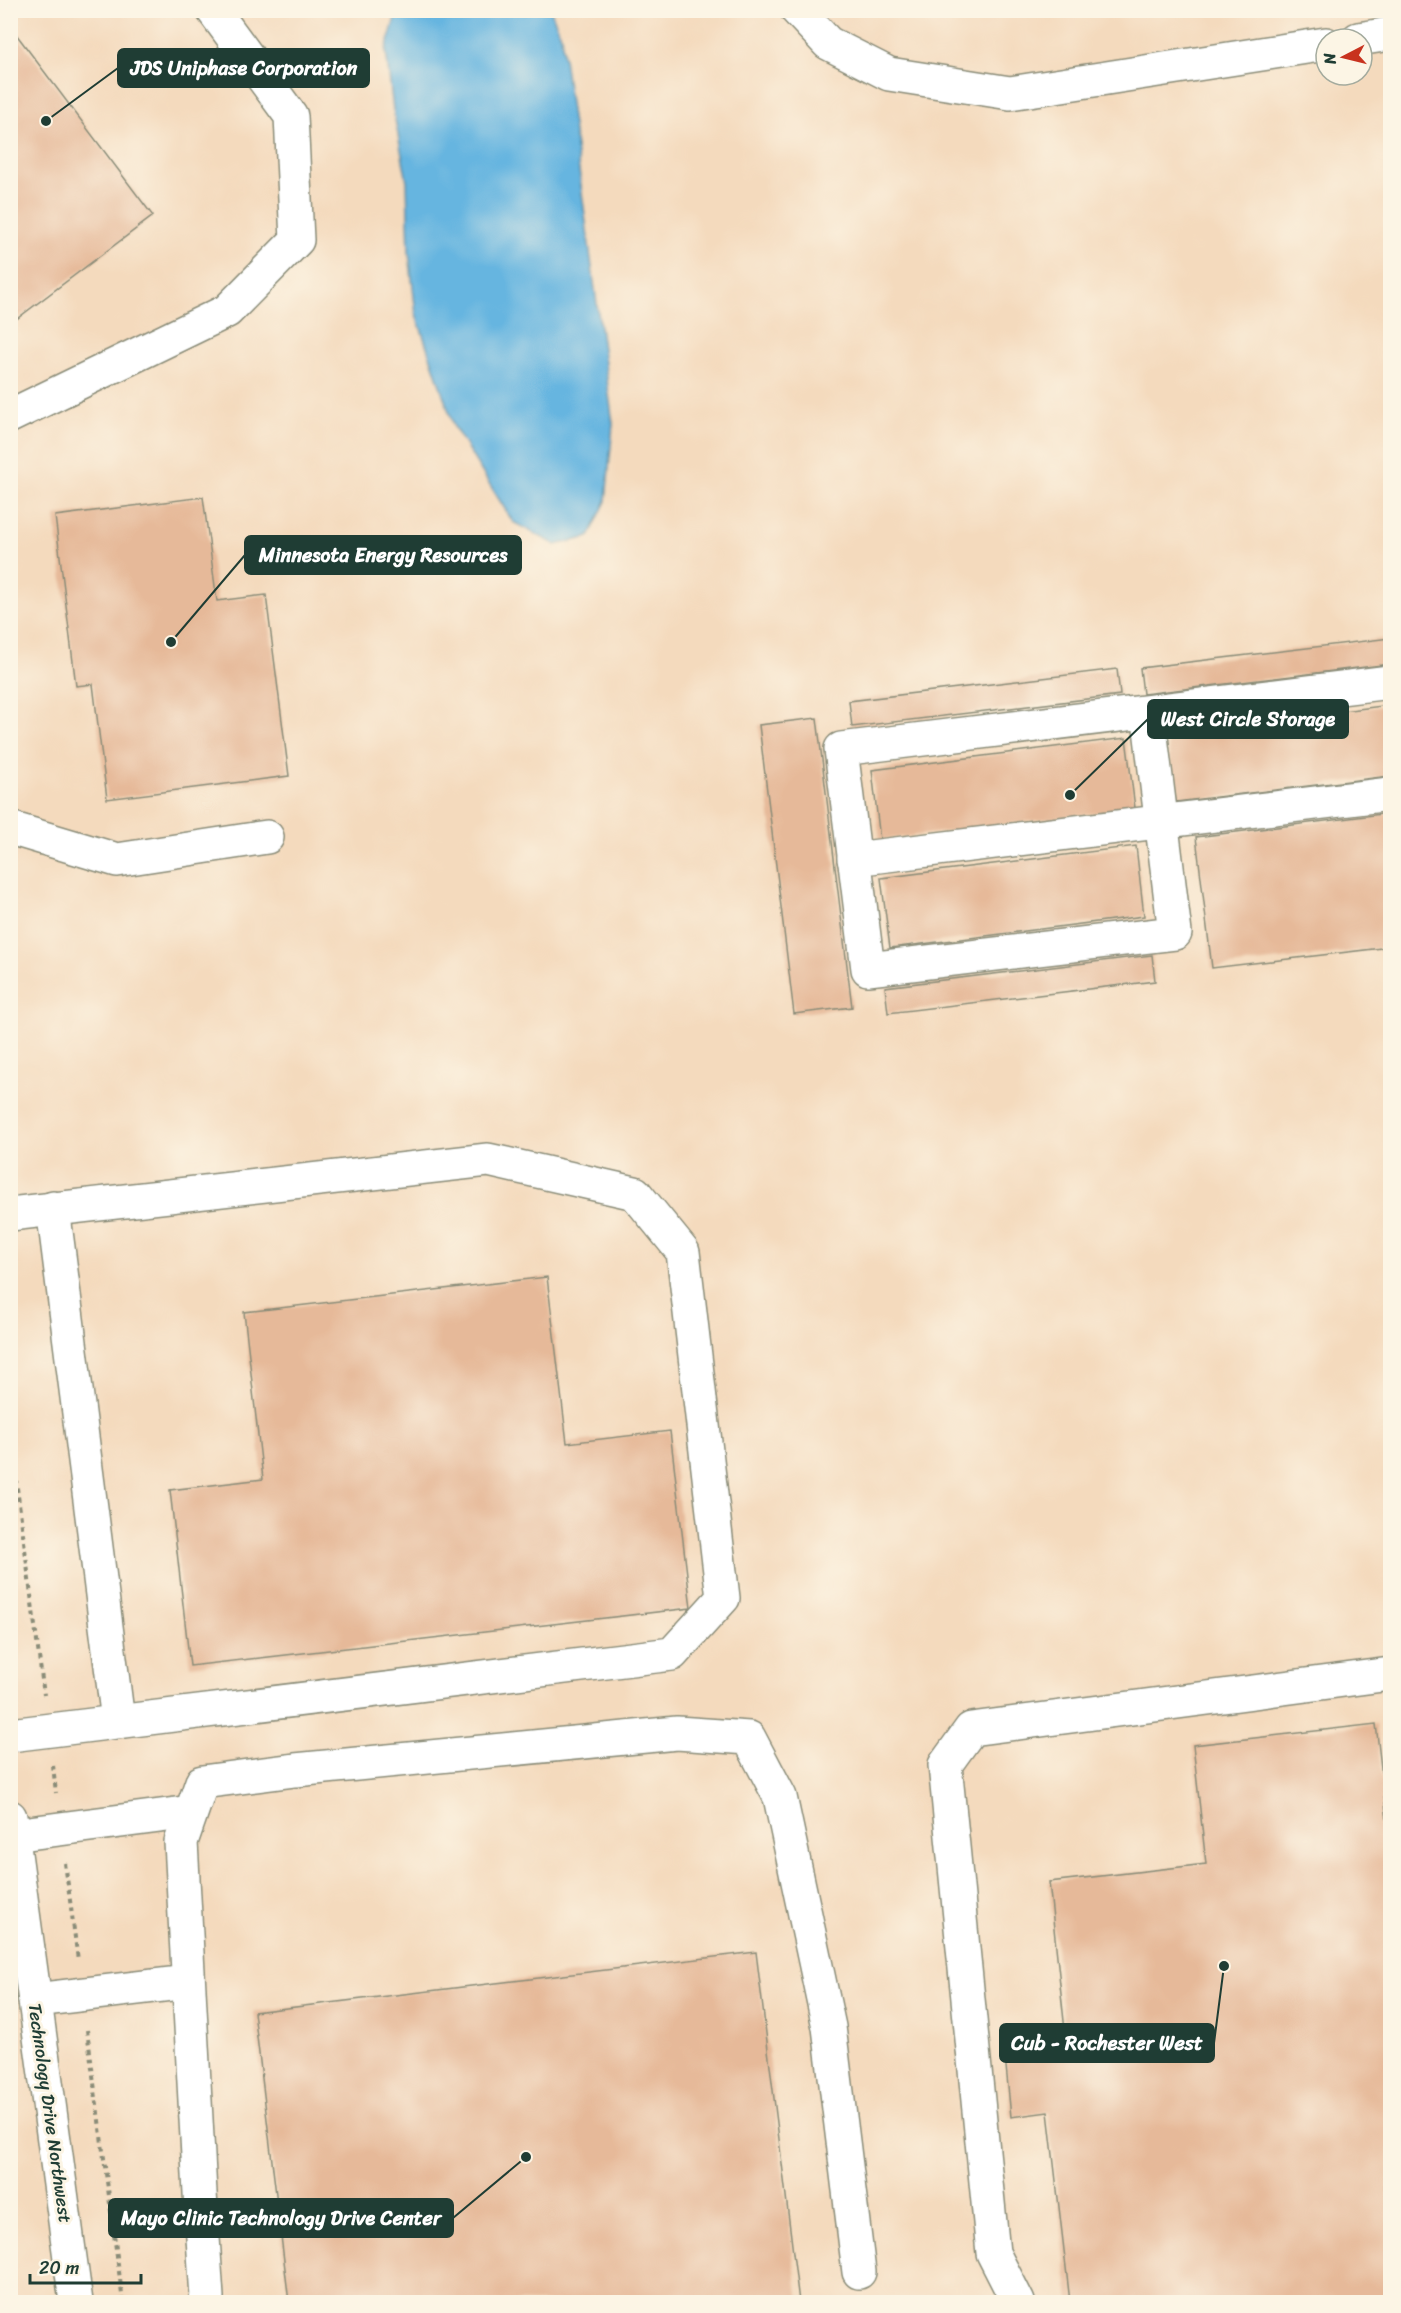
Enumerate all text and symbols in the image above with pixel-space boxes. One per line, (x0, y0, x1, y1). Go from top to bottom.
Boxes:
north arrow (1314, 27, 1374, 87)
callout: JDS Uniphase Corporation (118, 49, 369, 87)
text: JDS Uniphase Corporation (130, 51, 358, 86)
text: N (1314, 51, 1345, 67)
callout: Minnesota Energy Resources (245, 536, 521, 574)
text: Minnesota Energy Resources (258, 538, 508, 573)
callout: West Circle Storage (1148, 700, 1348, 738)
text: West Circle Storage (1161, 702, 1336, 737)
street label: Technology Drive Northwest (19, 2001, 81, 2225)
callout: Cub - Rochester West (1000, 2024, 1214, 2062)
text: Cub - Rochester West (1010, 2026, 1203, 2061)
callout: Mayo Clinic Technology Drive Center (109, 2199, 453, 2237)
text: Mayo Clinic Technology Drive Center (120, 2201, 443, 2236)
scale bar (30, 2247, 141, 2285)
text: 20 m (39, 2252, 79, 2284)

